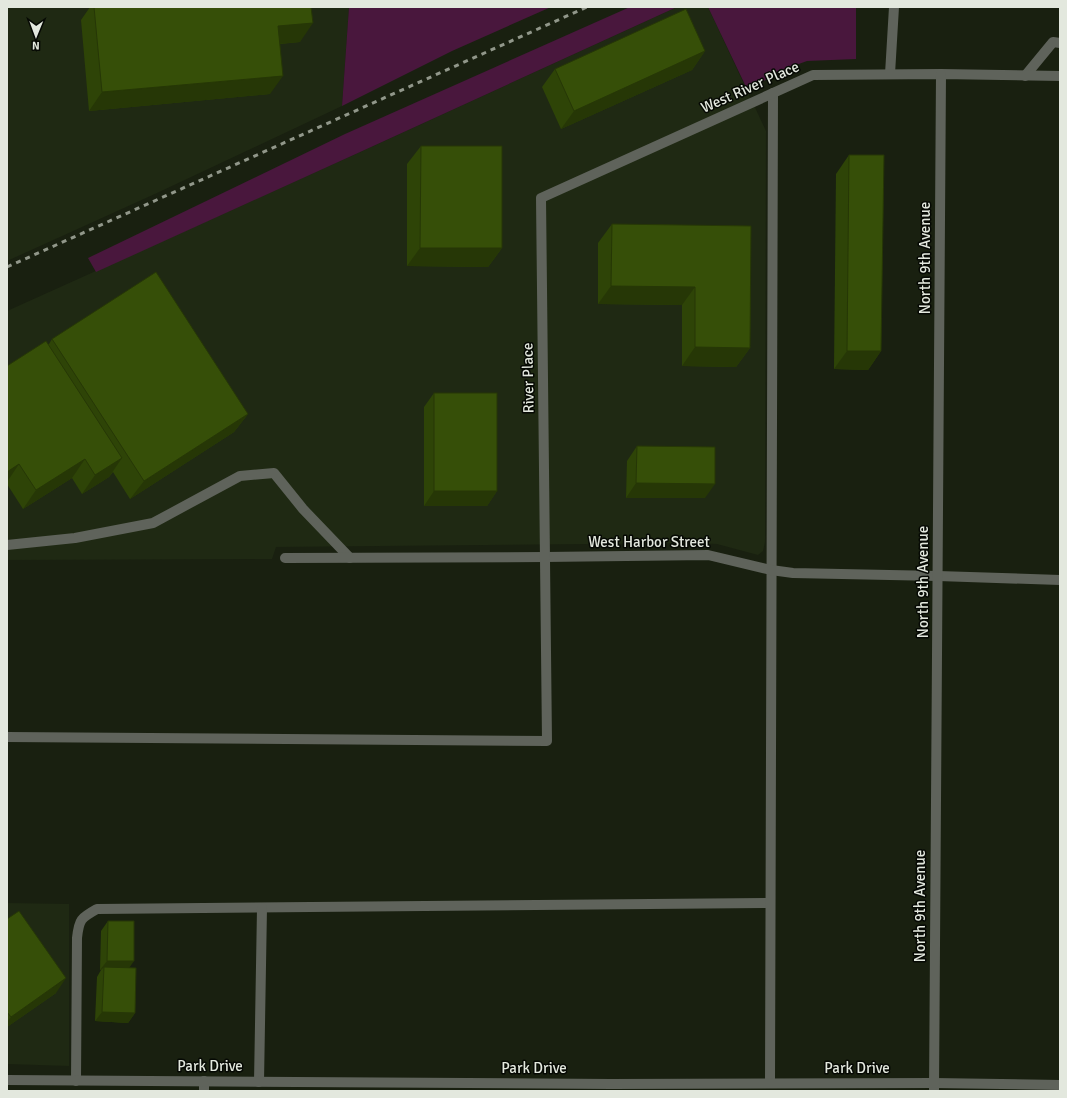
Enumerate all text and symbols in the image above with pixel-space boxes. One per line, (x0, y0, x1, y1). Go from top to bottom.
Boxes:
north arrow (16, 16, 56, 56)
text: N (32, 39, 40, 52)
street label: West River Place (698, 57, 802, 117)
street label: North 9th Avenue (916, 202, 934, 314)
street label: River Place (518, 342, 538, 414)
street label: North 9th Avenue (914, 526, 932, 638)
street label: West Harbor Street (588, 533, 710, 551)
street label: North 9th Avenue (911, 850, 929, 962)
street label: Park Drive (177, 1057, 243, 1075)
street label: Park Drive (501, 1059, 567, 1077)
street label: Park Drive (824, 1059, 890, 1077)

